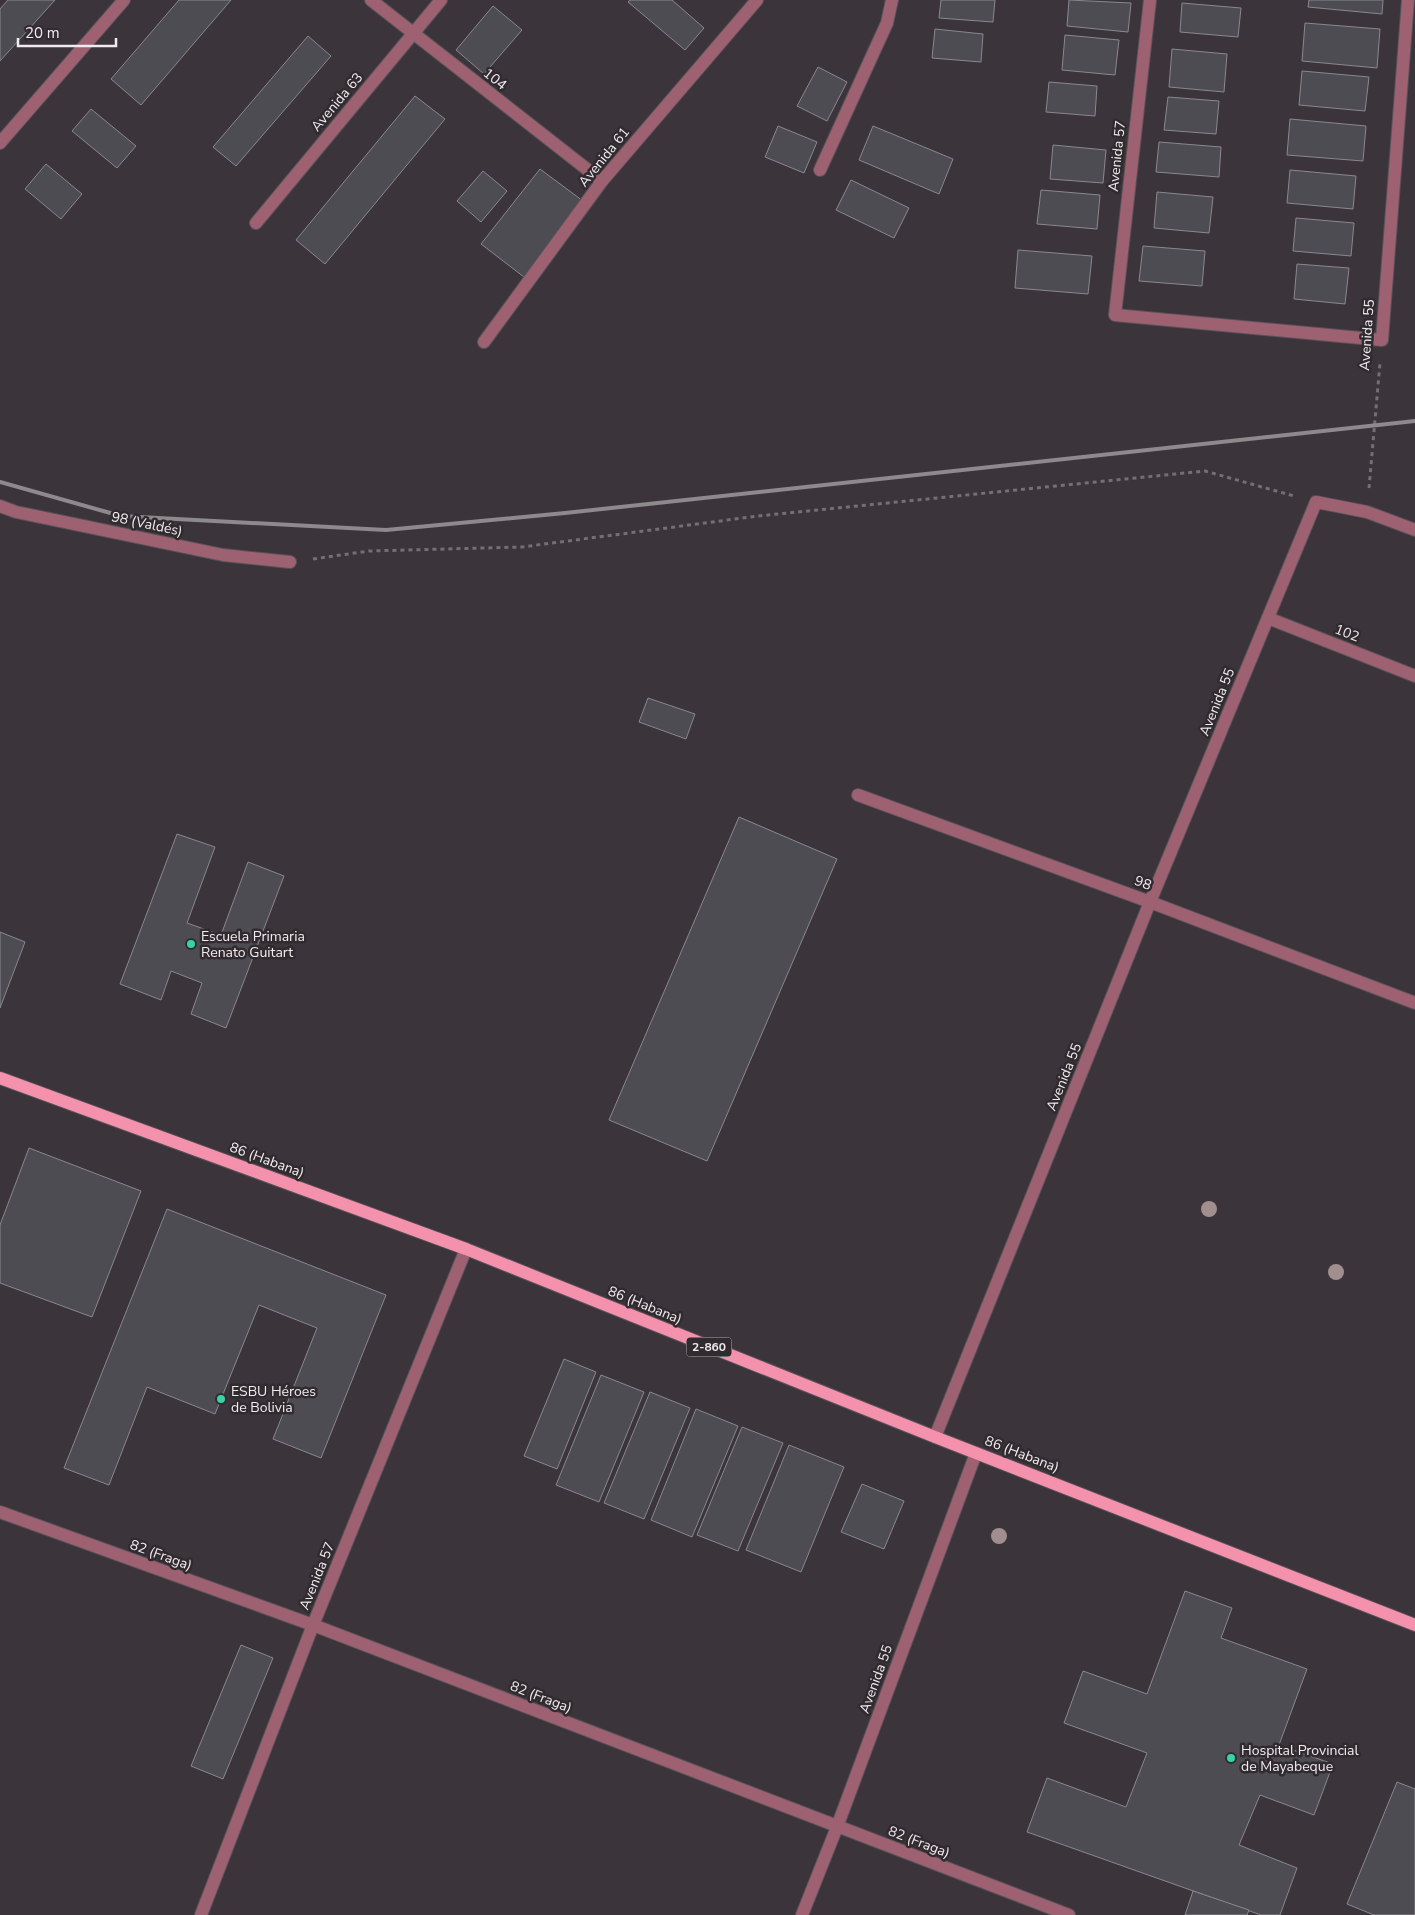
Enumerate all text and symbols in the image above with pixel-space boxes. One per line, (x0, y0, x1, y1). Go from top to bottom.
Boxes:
scale bar (18, 15, 115, 47)
text: 20 m (25, 23, 60, 43)
street label: 104 (479, 64, 511, 94)
street label: Avenida 63 (307, 68, 367, 136)
street label: Avenida 57 (1104, 119, 1130, 193)
street label: Avenida 61 (574, 123, 634, 191)
street label: Avenida 55 (1355, 299, 1379, 371)
street label: 98 (Valdés) (110, 507, 184, 541)
street label: 102 (1332, 620, 1362, 646)
street label: Avenida 55 (1195, 665, 1239, 739)
street label: 98 (1132, 871, 1154, 895)
place label: Escuela Primaria Renato Guitart (201, 927, 305, 962)
marker: Escuela Primaria Renato Guitart (185, 938, 197, 950)
street label: Avenida 55 (1042, 1040, 1086, 1114)
street label: 86 (Habana) (227, 1138, 307, 1182)
street label: 86 (Habana) (605, 1282, 685, 1328)
road number: 2-860 (686, 1338, 732, 1356)
place label: ESBU Héroes de Bolivia (231, 1382, 316, 1417)
marker: ESBU Héroes de Bolivia (215, 1393, 227, 1405)
street label: 86 (Habana) (982, 1431, 1062, 1477)
street label: 82 (Fraga) (127, 1535, 195, 1575)
street label: Avenida 57 (295, 1539, 339, 1613)
street label: Avenida 55 (855, 1642, 897, 1716)
street label: 82 (Fraga) (507, 1677, 575, 1717)
place label: Hospital Provincial de Mayabeque (1241, 1741, 1360, 1776)
marker: Hospital Provincial de Mayabeque (1225, 1752, 1237, 1764)
street label: 82 (Fraga) (885, 1822, 953, 1862)

